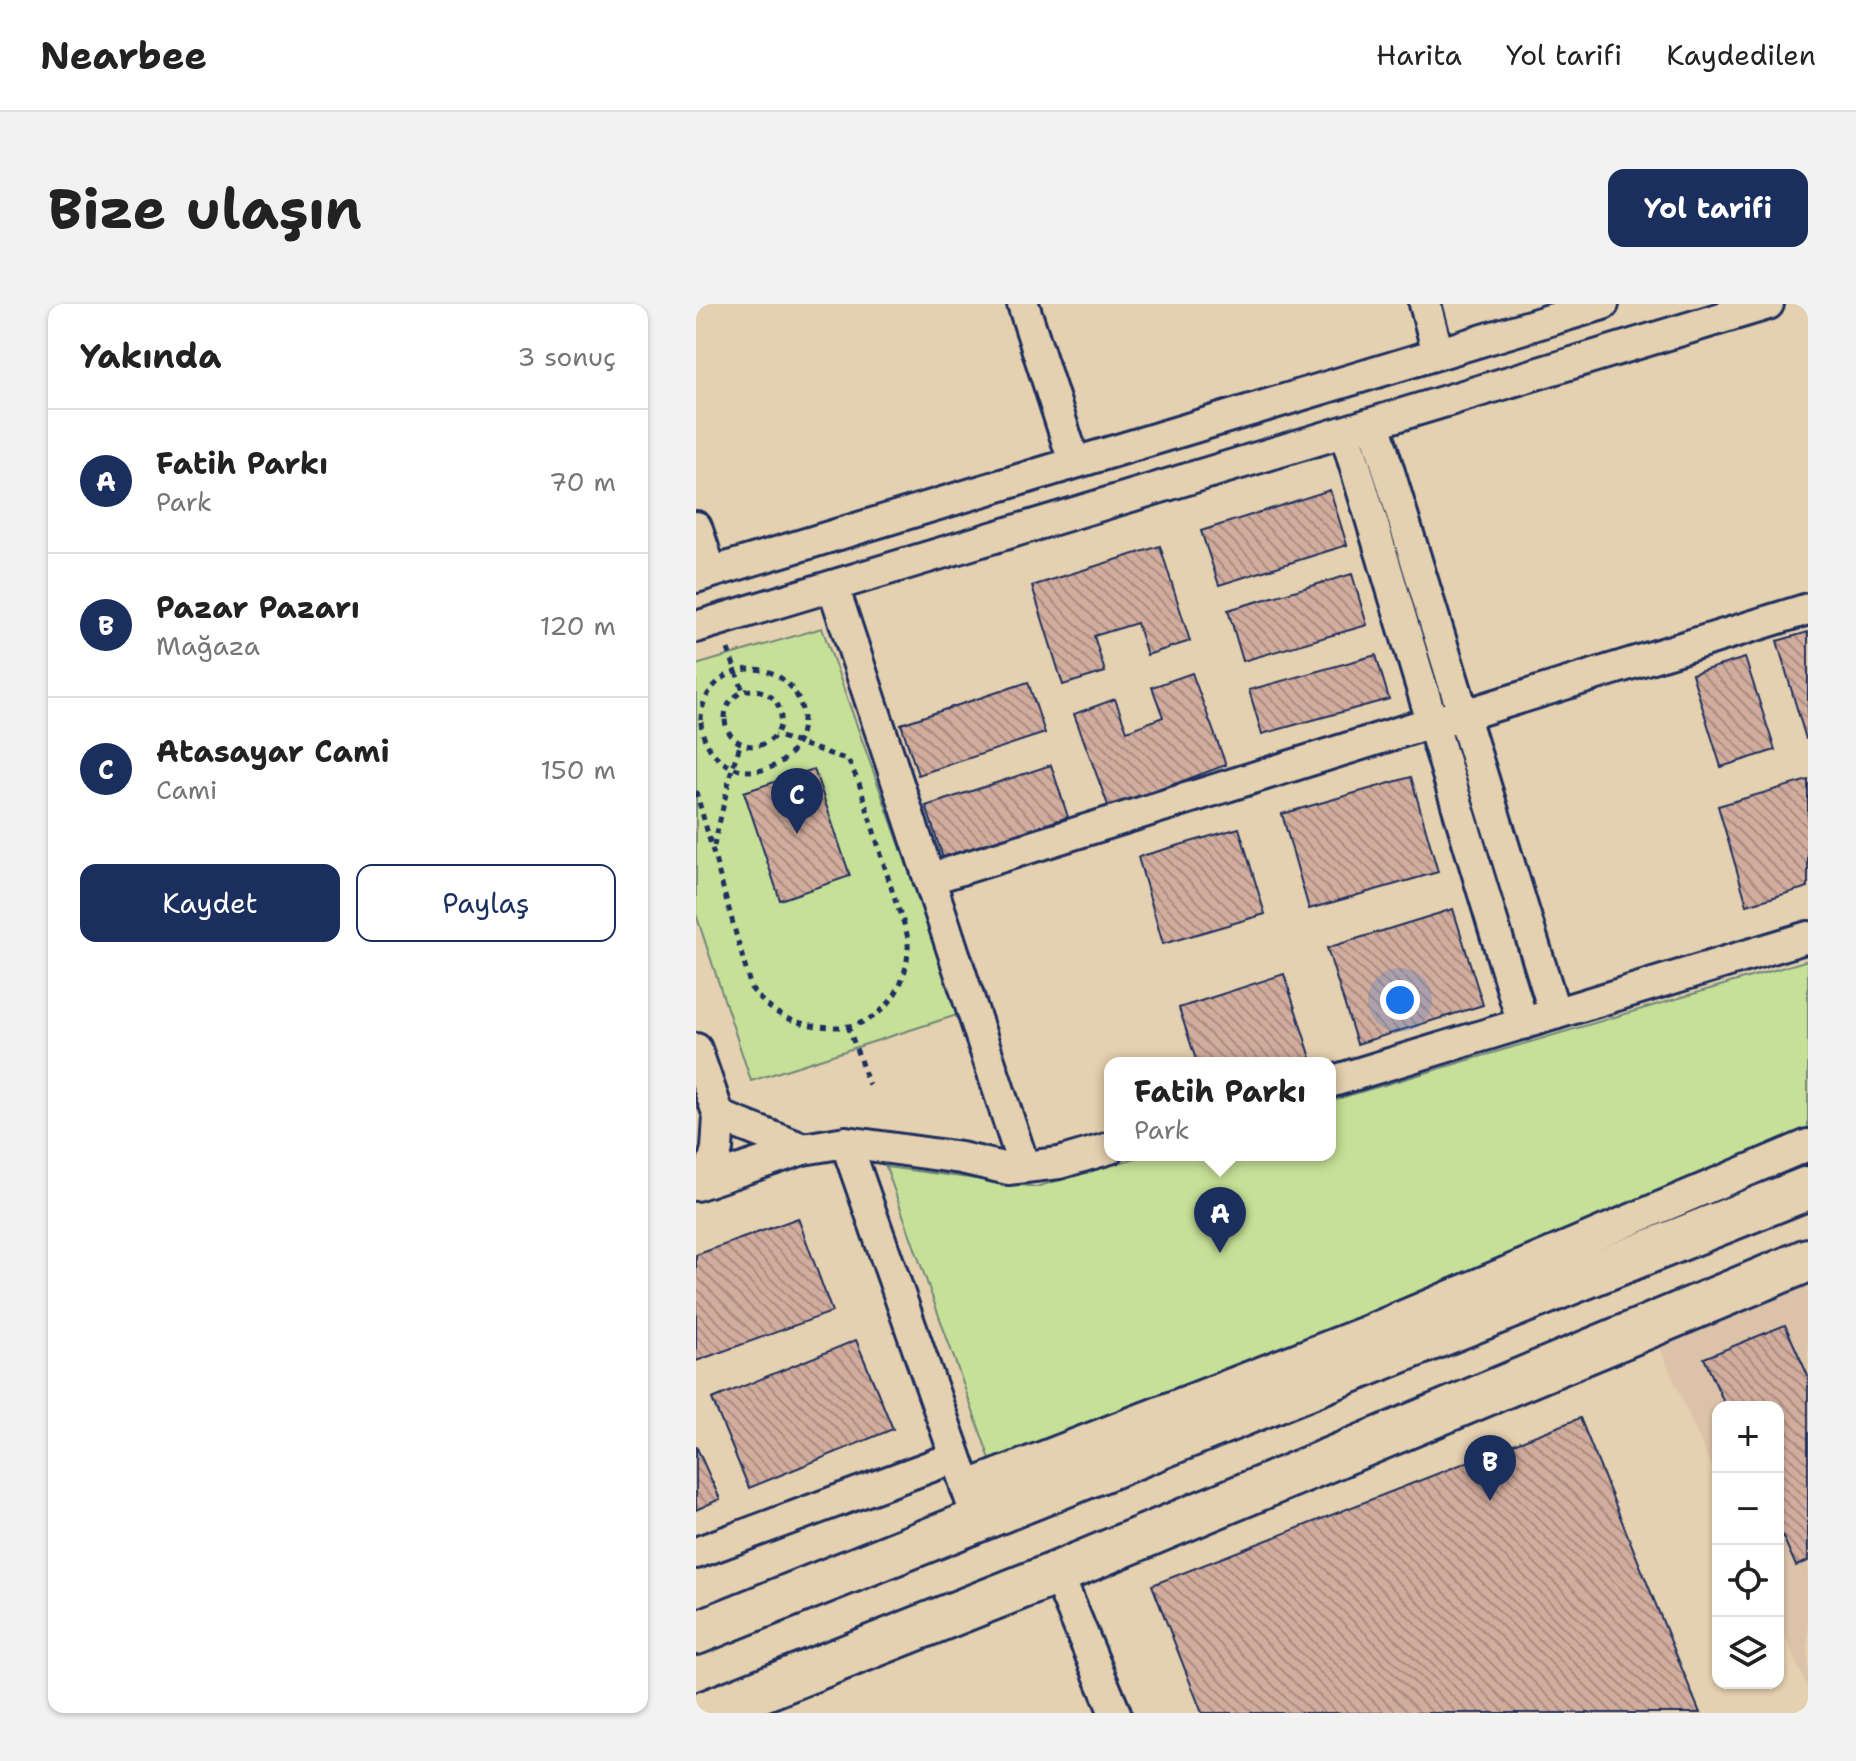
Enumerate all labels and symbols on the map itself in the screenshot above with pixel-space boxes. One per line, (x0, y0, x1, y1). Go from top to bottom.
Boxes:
pin: C (771, 768, 823, 834)
your location (1380, 980, 1420, 1020)
pin: A (1194, 1187, 1246, 1253)
pin: B (1464, 1435, 1516, 1501)

